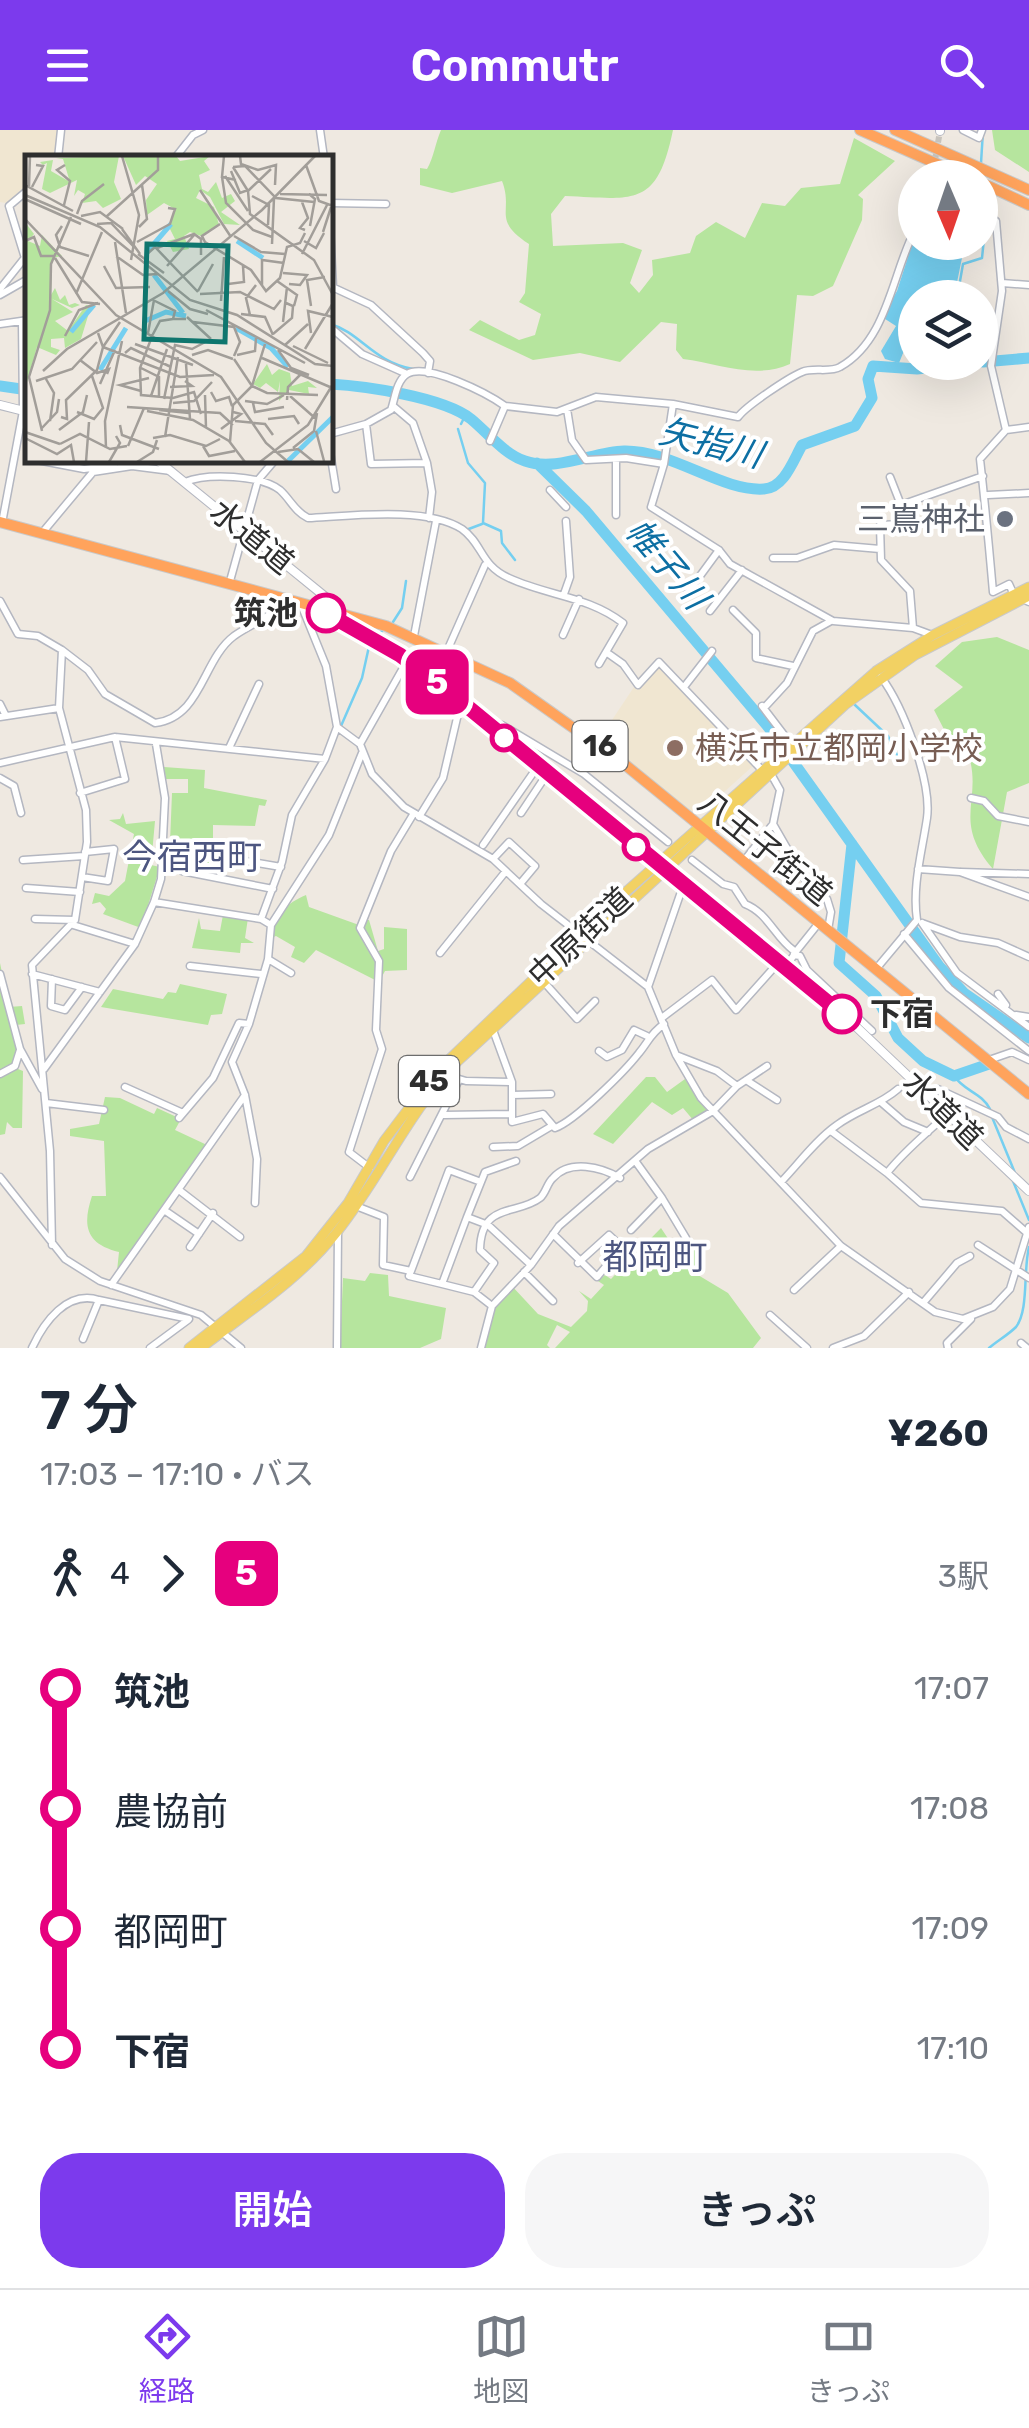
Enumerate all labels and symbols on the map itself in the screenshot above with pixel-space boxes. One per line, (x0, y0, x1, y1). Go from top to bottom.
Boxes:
inset map (25, 155, 332, 462)
north arrow (898, 160, 998, 260)
water label: 矢指川 (655, 410, 771, 477)
street label: 水道道 (203, 492, 301, 582)
place label: 三嶌神社 (857, 500, 985, 538)
marker: 三嶌神社 (994, 508, 1016, 530)
water label: 帷子川 (617, 510, 719, 621)
place label: 筑池 (234, 594, 298, 632)
marker: 筑池 (307, 594, 345, 632)
line badge: 5 (404, 650, 470, 714)
road number: 16 (572, 721, 628, 771)
unlabelled marker (491, 725, 517, 751)
place label: 横浜市立都岡小学校 (695, 729, 983, 767)
marker: 横浜市立都岡小学校 (664, 737, 686, 759)
street label: 八王子街道 (691, 783, 839, 913)
unlabelled marker (623, 834, 649, 860)
district label: 今宿西町 (122, 836, 262, 878)
street label: 中原街道 (520, 879, 640, 995)
marker: 下宿 (823, 995, 861, 1033)
place label: 下宿 (870, 995, 934, 1033)
road number: 45 (399, 1056, 459, 1106)
street label: 水道道 (895, 1063, 991, 1157)
district label: 都岡町 (602, 1236, 708, 1278)

